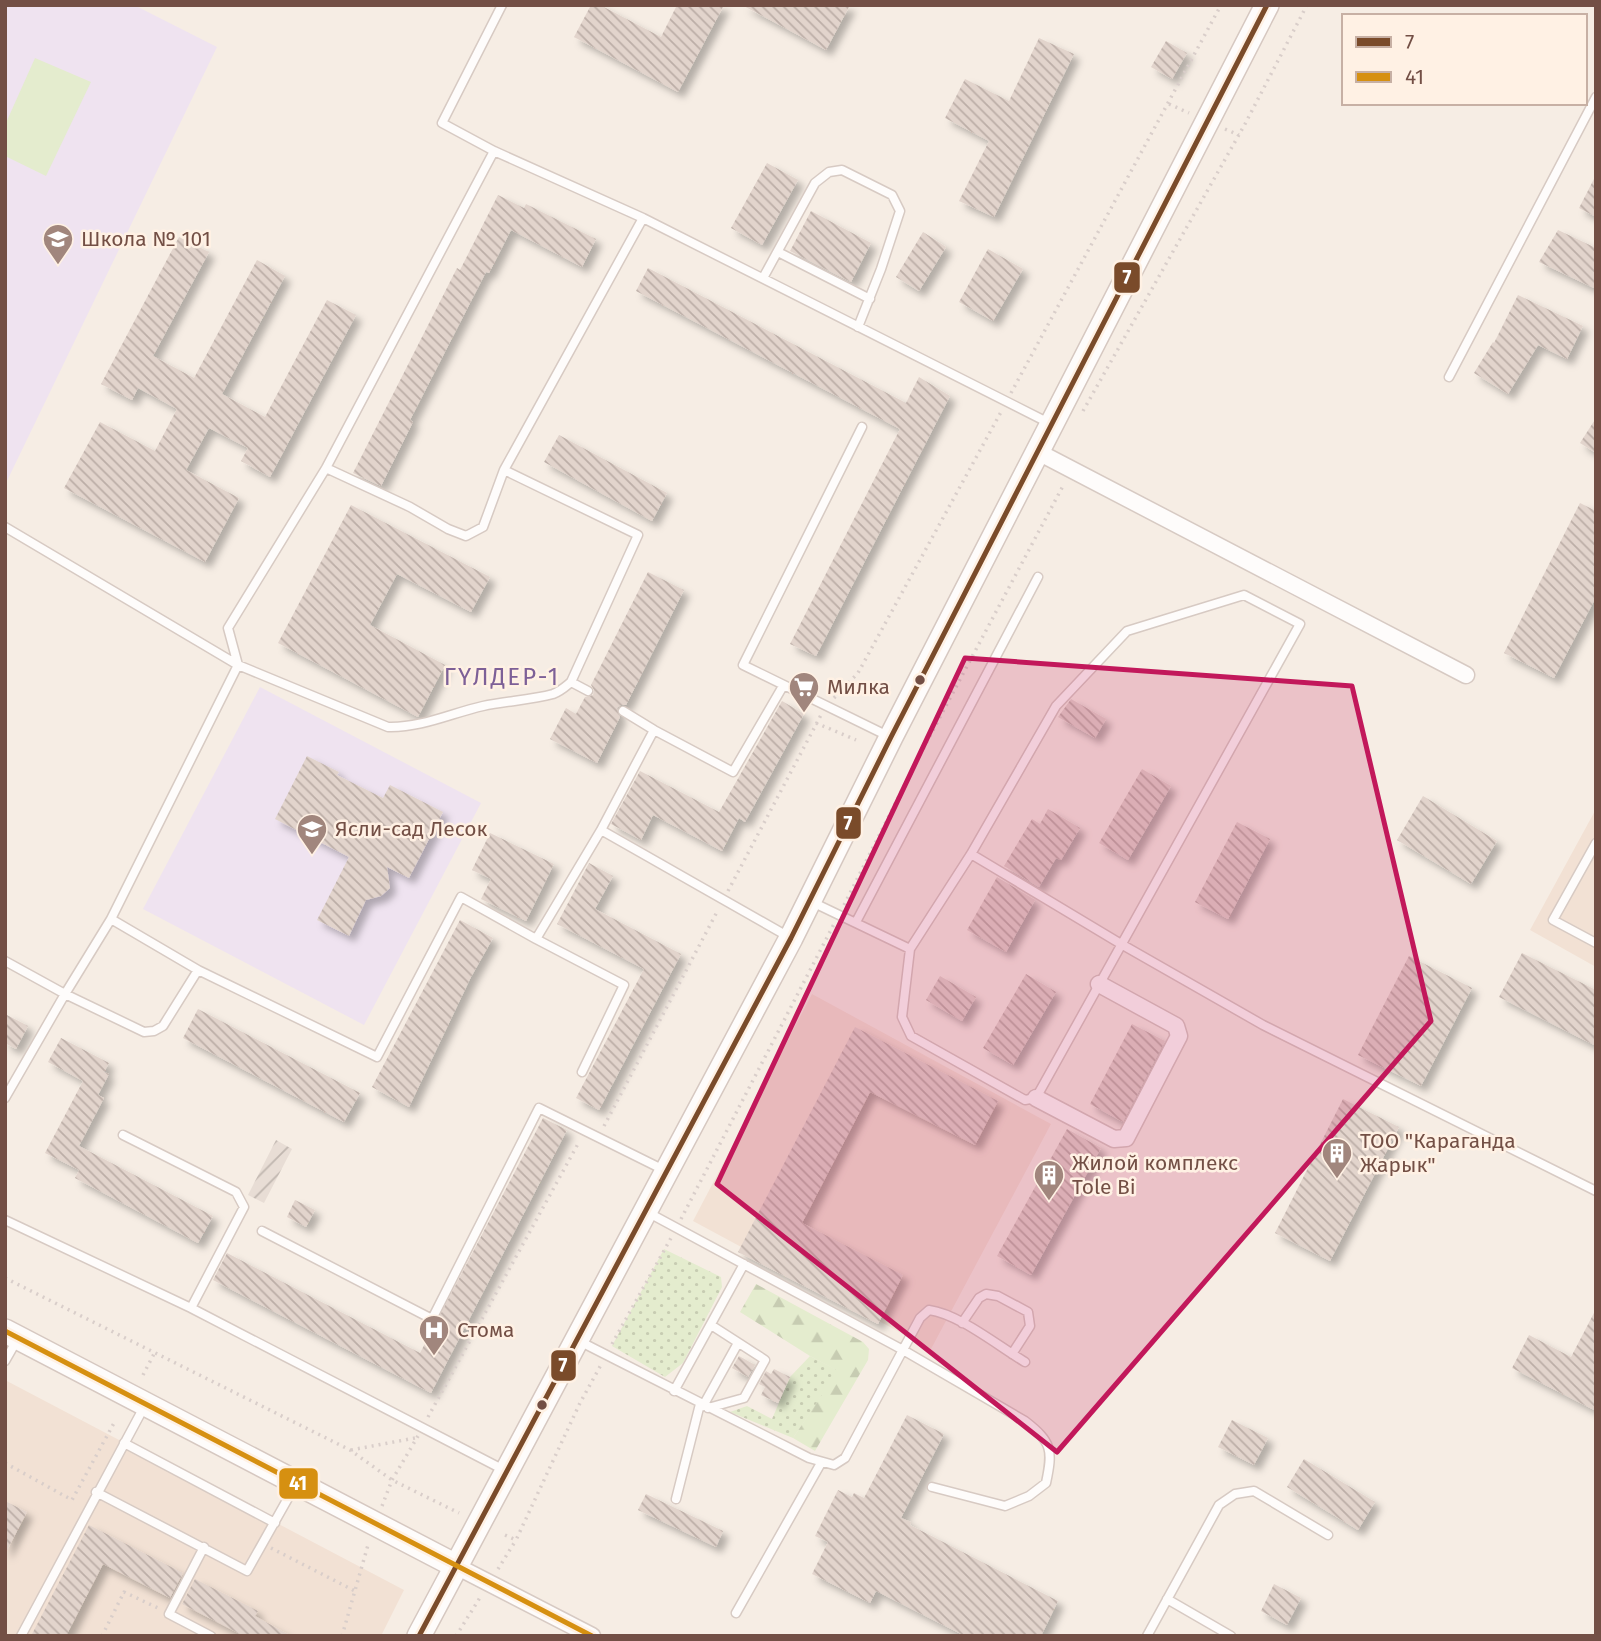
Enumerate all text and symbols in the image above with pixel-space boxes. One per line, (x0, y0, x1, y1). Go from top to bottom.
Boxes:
legend (1342, 14, 1587, 105)
text: 7 (1405, 29, 1414, 55)
text: 41 (1405, 64, 1424, 90)
school or university icon: Школа № 101 (41, 222, 75, 266)
place label: Школа № 101 (81, 226, 211, 252)
line badge: 7 (1113, 261, 1141, 294)
text: 7 (1123, 266, 1132, 289)
district label: ГҮЛДЕР-1 (444, 663, 560, 691)
supermarket icon: Милка (787, 670, 821, 714)
unlabelled marker (913, 673, 927, 687)
place label: Милка (827, 674, 890, 700)
line badge: 7 (835, 806, 862, 840)
school or university icon: Ясли-сад Лесок (295, 812, 329, 856)
text: 7 (844, 812, 853, 835)
place label: Ясли-сад Лесок (335, 816, 488, 842)
place label: ТОО "Караганда Жарык" (1360, 1128, 1516, 1178)
building icon: ТОО "Караганда Жарык" (1320, 1136, 1354, 1180)
place label: Жилой комплекс Tole Bi (1072, 1150, 1238, 1200)
building icon: Жилой комплекс Tole Bi (1032, 1158, 1066, 1202)
hospital icon: Стома (417, 1313, 451, 1357)
place label: Стома (457, 1317, 514, 1343)
line badge: 7 (550, 1349, 577, 1382)
text: 7 (559, 1354, 568, 1377)
unlabelled marker (535, 1398, 549, 1412)
line badge: 41 (278, 1467, 319, 1500)
text: 41 (289, 1472, 307, 1495)

